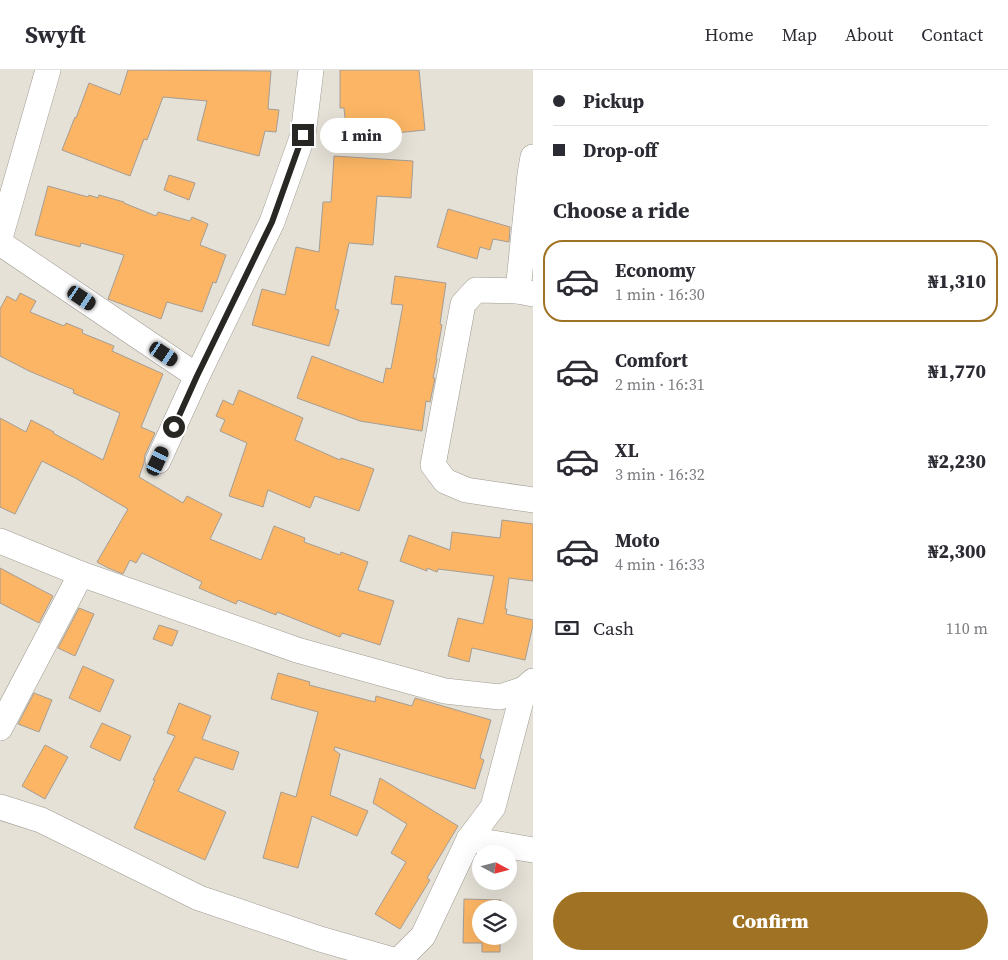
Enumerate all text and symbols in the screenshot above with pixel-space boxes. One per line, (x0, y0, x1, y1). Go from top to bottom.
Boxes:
text: Swyft (25, 18, 86, 51)
text: Home (705, 22, 754, 47)
text: Map (782, 22, 817, 47)
text: About (845, 22, 893, 47)
text: Contact (921, 22, 983, 47)
text: Pickup (583, 88, 644, 114)
callout: 1 min (320, 118, 403, 152)
route end (292, 124, 314, 146)
text: 1 min (340, 124, 382, 146)
text: Drop-off (583, 137, 657, 163)
text: Choose a ride (553, 195, 690, 225)
text: Economy (615, 257, 696, 283)
icon: car (555, 259, 600, 304)
text: ₦1,310 (928, 268, 986, 294)
car (65, 283, 98, 313)
text: 1 min · 16:30 (615, 283, 705, 305)
car (147, 339, 180, 369)
text: Comfort (615, 347, 688, 373)
icon: car (555, 349, 600, 394)
text: ₦1,770 (928, 358, 986, 384)
text: 2 min · 16:31 (615, 373, 705, 395)
route start (163, 416, 185, 438)
text: XL (615, 437, 638, 463)
icon: car (555, 439, 600, 484)
car (144, 444, 171, 478)
text: ₦2,230 (928, 448, 986, 474)
text: 3 min · 16:32 (615, 463, 705, 485)
text: Moto (615, 527, 660, 553)
icon: car (555, 529, 600, 574)
text: ₦2,300 (928, 538, 986, 564)
text: 4 min · 16:33 (615, 553, 705, 575)
icon: cash (553, 614, 581, 642)
text: Cash (593, 615, 634, 641)
text: 110 m (946, 617, 988, 639)
north arrow (472, 845, 518, 890)
map controls (472, 845, 517, 945)
button: Confirm (553, 892, 988, 950)
button: layers (472, 900, 517, 945)

